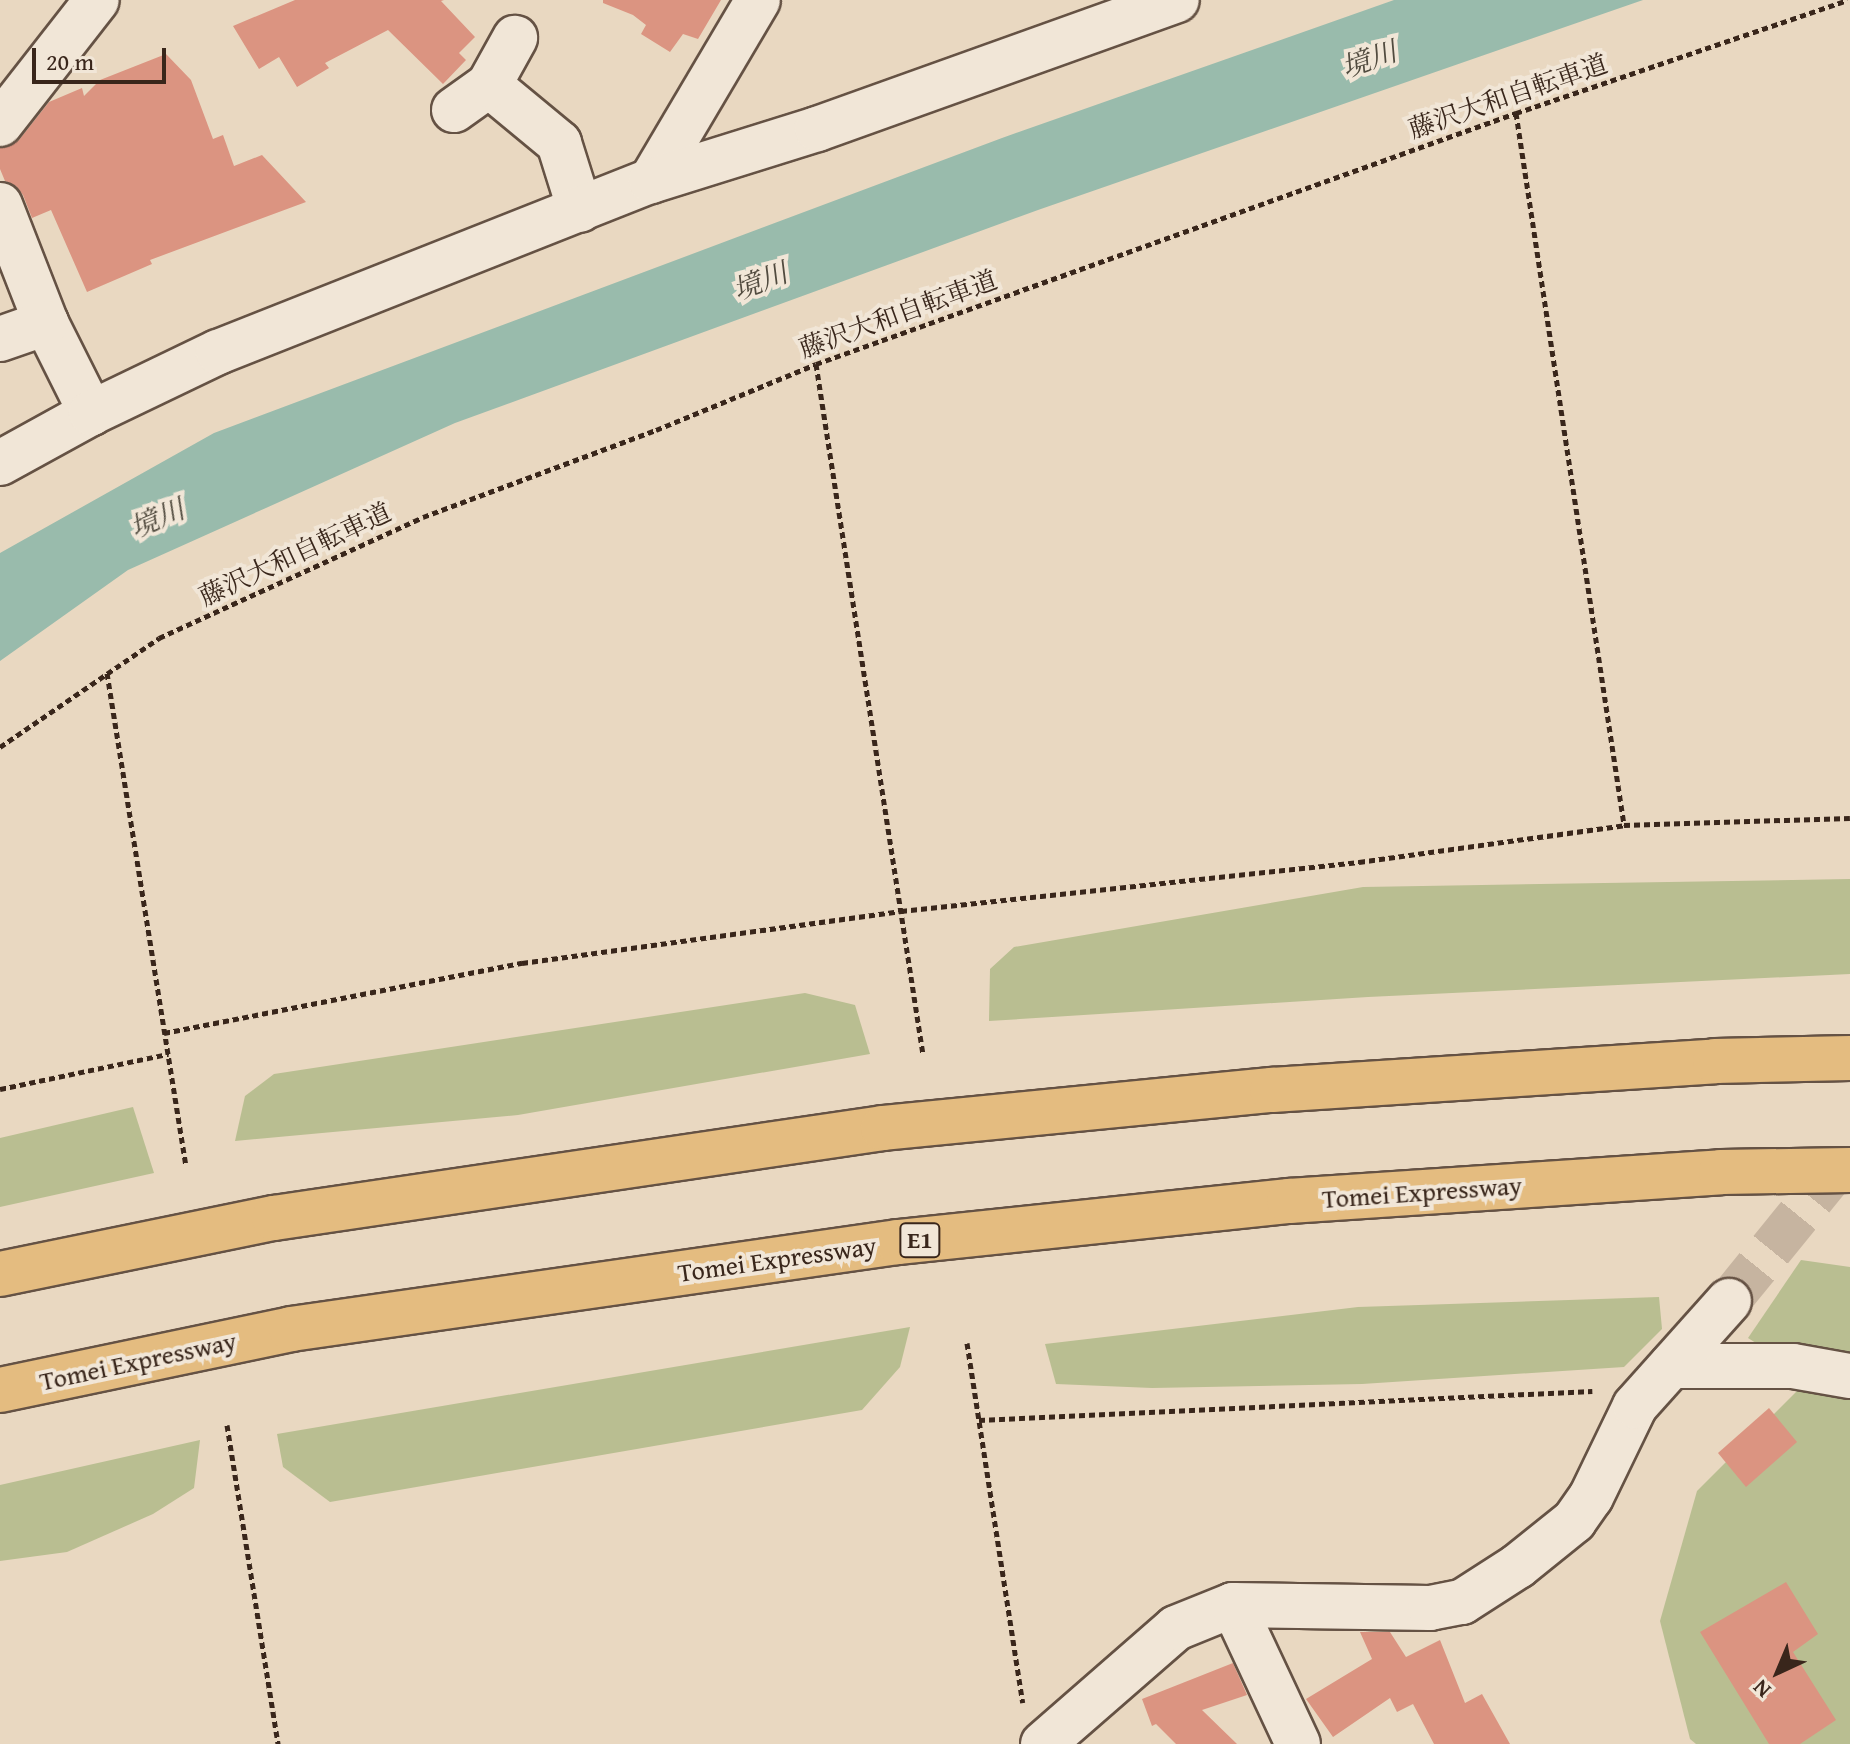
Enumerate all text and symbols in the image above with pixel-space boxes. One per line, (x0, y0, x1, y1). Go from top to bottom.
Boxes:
scale bar (36, 32, 170, 82)
water label: 境川 (1337, 34, 1401, 84)
text: 20 m (46, 44, 94, 79)
street label: 藤沢大和自転車道 (1405, 47, 1611, 145)
water label: 境川 (728, 255, 792, 307)
street label: 藤沢大和自転車道 (795, 264, 1001, 364)
water label: 境川 (125, 492, 189, 544)
street label: 藤沢大和自転車道 (194, 496, 396, 612)
street label: Tomei Expressway (1321, 1169, 1523, 1215)
road number: E1 (898, 1220, 942, 1260)
street label: Tomei Expressway (676, 1230, 878, 1288)
street label: Tomei Expressway (37, 1325, 239, 1397)
north arrow (1738, 1632, 1818, 1712)
text: N (1745, 1673, 1778, 1706)

